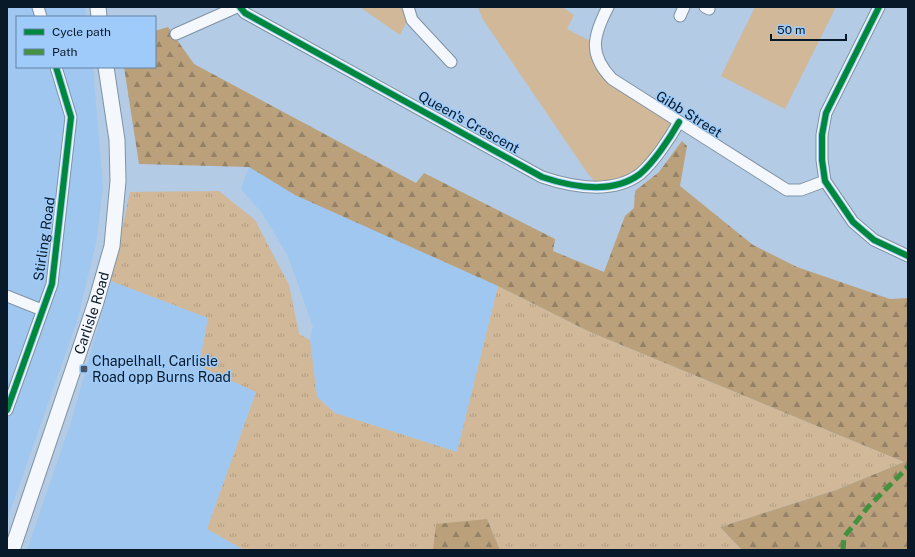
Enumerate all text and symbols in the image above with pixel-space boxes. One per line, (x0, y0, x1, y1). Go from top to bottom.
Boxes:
legend (16, 16, 156, 68)
scale bar (771, 16, 846, 42)
text: 50 m (777, 23, 805, 37)
text: Cycle path (52, 25, 111, 39)
text: Path (52, 45, 78, 59)
street label: Gibb Street (653, 87, 725, 141)
street label: Queen's Crescent (416, 88, 522, 156)
street label: Stirling Road (30, 196, 58, 282)
street label: Carlisle Road (71, 270, 112, 356)
place label: Chapelhall, Carlisle Road opp Burns Road (92, 353, 231, 385)
marker: Chapelhall, Carlisle Road opp Burns Road (79, 364, 89, 374)

